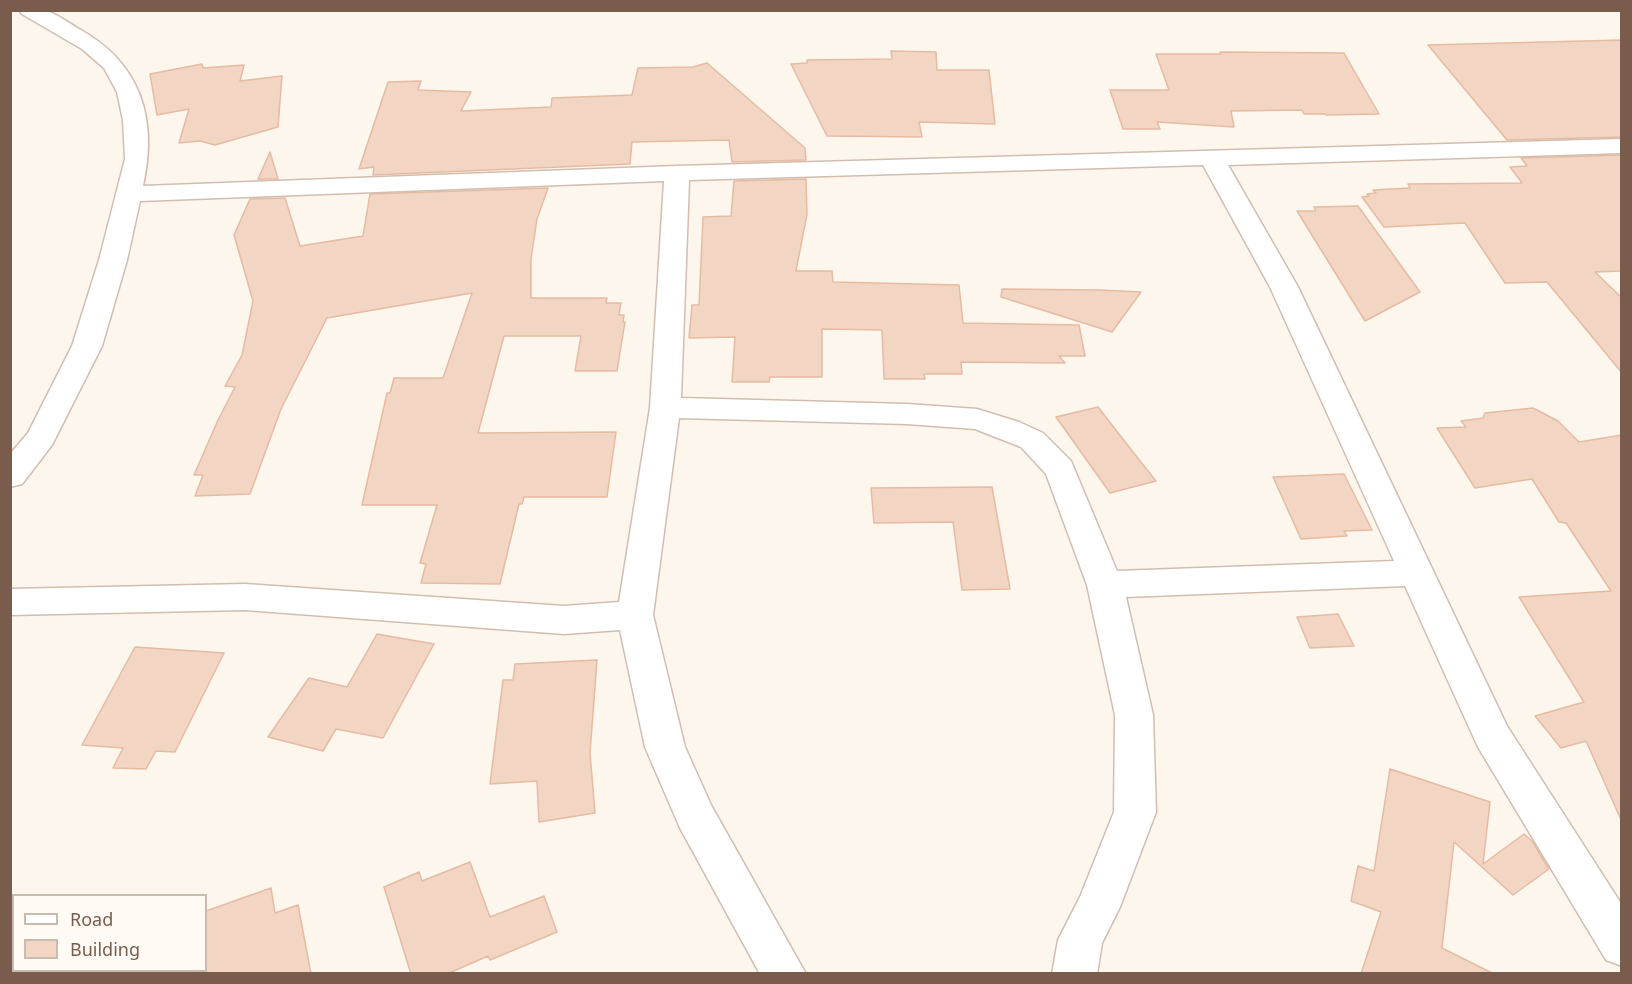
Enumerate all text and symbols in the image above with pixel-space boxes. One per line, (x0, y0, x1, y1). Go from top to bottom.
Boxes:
legend (12, 894, 207, 972)
text: Road (70, 907, 113, 931)
text: Building (70, 937, 140, 961)

